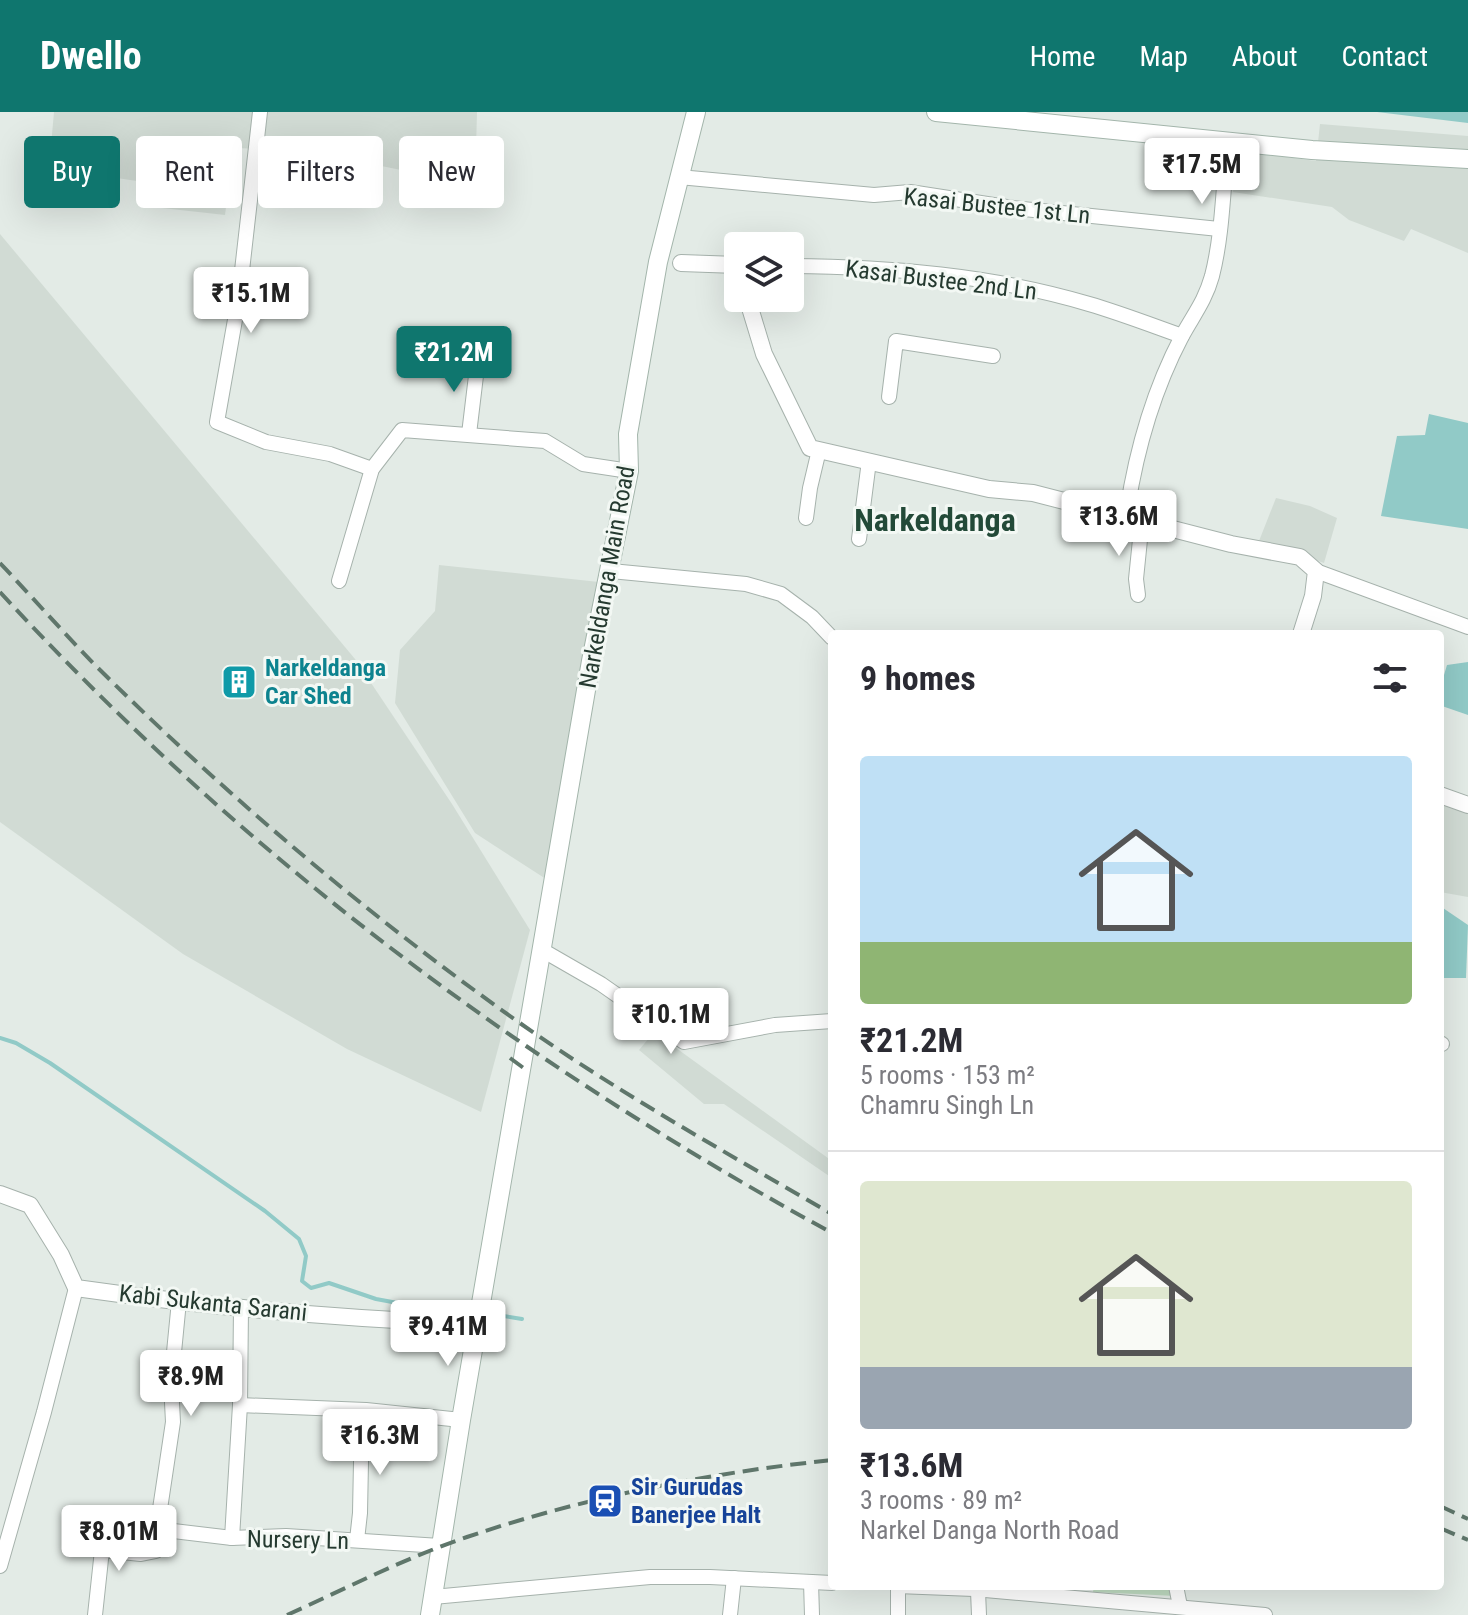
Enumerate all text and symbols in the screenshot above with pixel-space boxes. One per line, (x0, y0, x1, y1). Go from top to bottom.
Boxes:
text: Dwello (40, 34, 142, 78)
text: Home (1030, 40, 1095, 73)
text: Map (1139, 40, 1188, 73)
text: About (1232, 40, 1298, 73)
text: Contact (1342, 40, 1428, 73)
chip: Buy (24, 136, 120, 208)
chip: Rent (136, 136, 242, 208)
chip: Filters (258, 136, 383, 208)
chip: New (399, 136, 504, 208)
pin: ₹17.5M (1137, 138, 1267, 206)
text: ₹17.5M (1163, 149, 1242, 179)
street label: Kasai Bustee 1st Ln (902, 182, 1092, 230)
map controls (724, 232, 804, 312)
button: layers (724, 232, 804, 312)
street label: Kasai Bustee 2nd Ln (844, 254, 1038, 306)
pin: ₹15.1M (186, 267, 316, 335)
text: ₹15.1M (212, 278, 291, 308)
pin: ₹21.2M (389, 326, 519, 394)
text: ₹21.2M (415, 337, 494, 367)
street label: Narkeldanga Main Road (574, 464, 640, 690)
pin: ₹13.6M (1054, 490, 1184, 558)
district label: Narkeldanga (854, 501, 1016, 539)
text: ₹13.6M (1080, 501, 1159, 531)
place label: Narkeldanga Car Shed (265, 654, 386, 710)
icon: filters (1368, 656, 1412, 700)
text: 9 homes (860, 658, 976, 698)
building icon: Narkeldanga Car Shed (220, 663, 258, 701)
icon: home (1064, 808, 1208, 952)
pin: ₹10.1M (606, 988, 736, 1056)
text: ₹10.1M (632, 999, 711, 1029)
text: ₹21.2M (860, 1020, 963, 1060)
text: 5 rooms · 153 m² (860, 1060, 1035, 1090)
text: Chamru Singh Ln (860, 1090, 1034, 1120)
icon: home (1064, 1233, 1208, 1377)
street label: Kabi Sukanta Sarani (118, 1279, 308, 1327)
pin: ₹9.41M (383, 1300, 513, 1368)
text: ₹9.41M (409, 1311, 488, 1341)
pin: ₹8.9M (135, 1350, 247, 1418)
text: ₹8.9M (158, 1361, 224, 1391)
pin: ₹16.3M (315, 1409, 445, 1477)
text: ₹16.3M (341, 1420, 420, 1450)
text: ₹13.6M (860, 1445, 963, 1485)
place label: Sir Gurudas Banerjee Halt (631, 1473, 761, 1529)
station icon: Sir Gurudas Banerjee Halt (586, 1482, 624, 1520)
text: 3 rooms · 89 m² (860, 1485, 1022, 1515)
pin: ₹8.01M (54, 1505, 184, 1573)
text: Narkel Danga North Road (860, 1515, 1119, 1545)
text: ₹8.01M (80, 1516, 159, 1546)
street label: Nursery Ln (247, 1525, 349, 1555)

